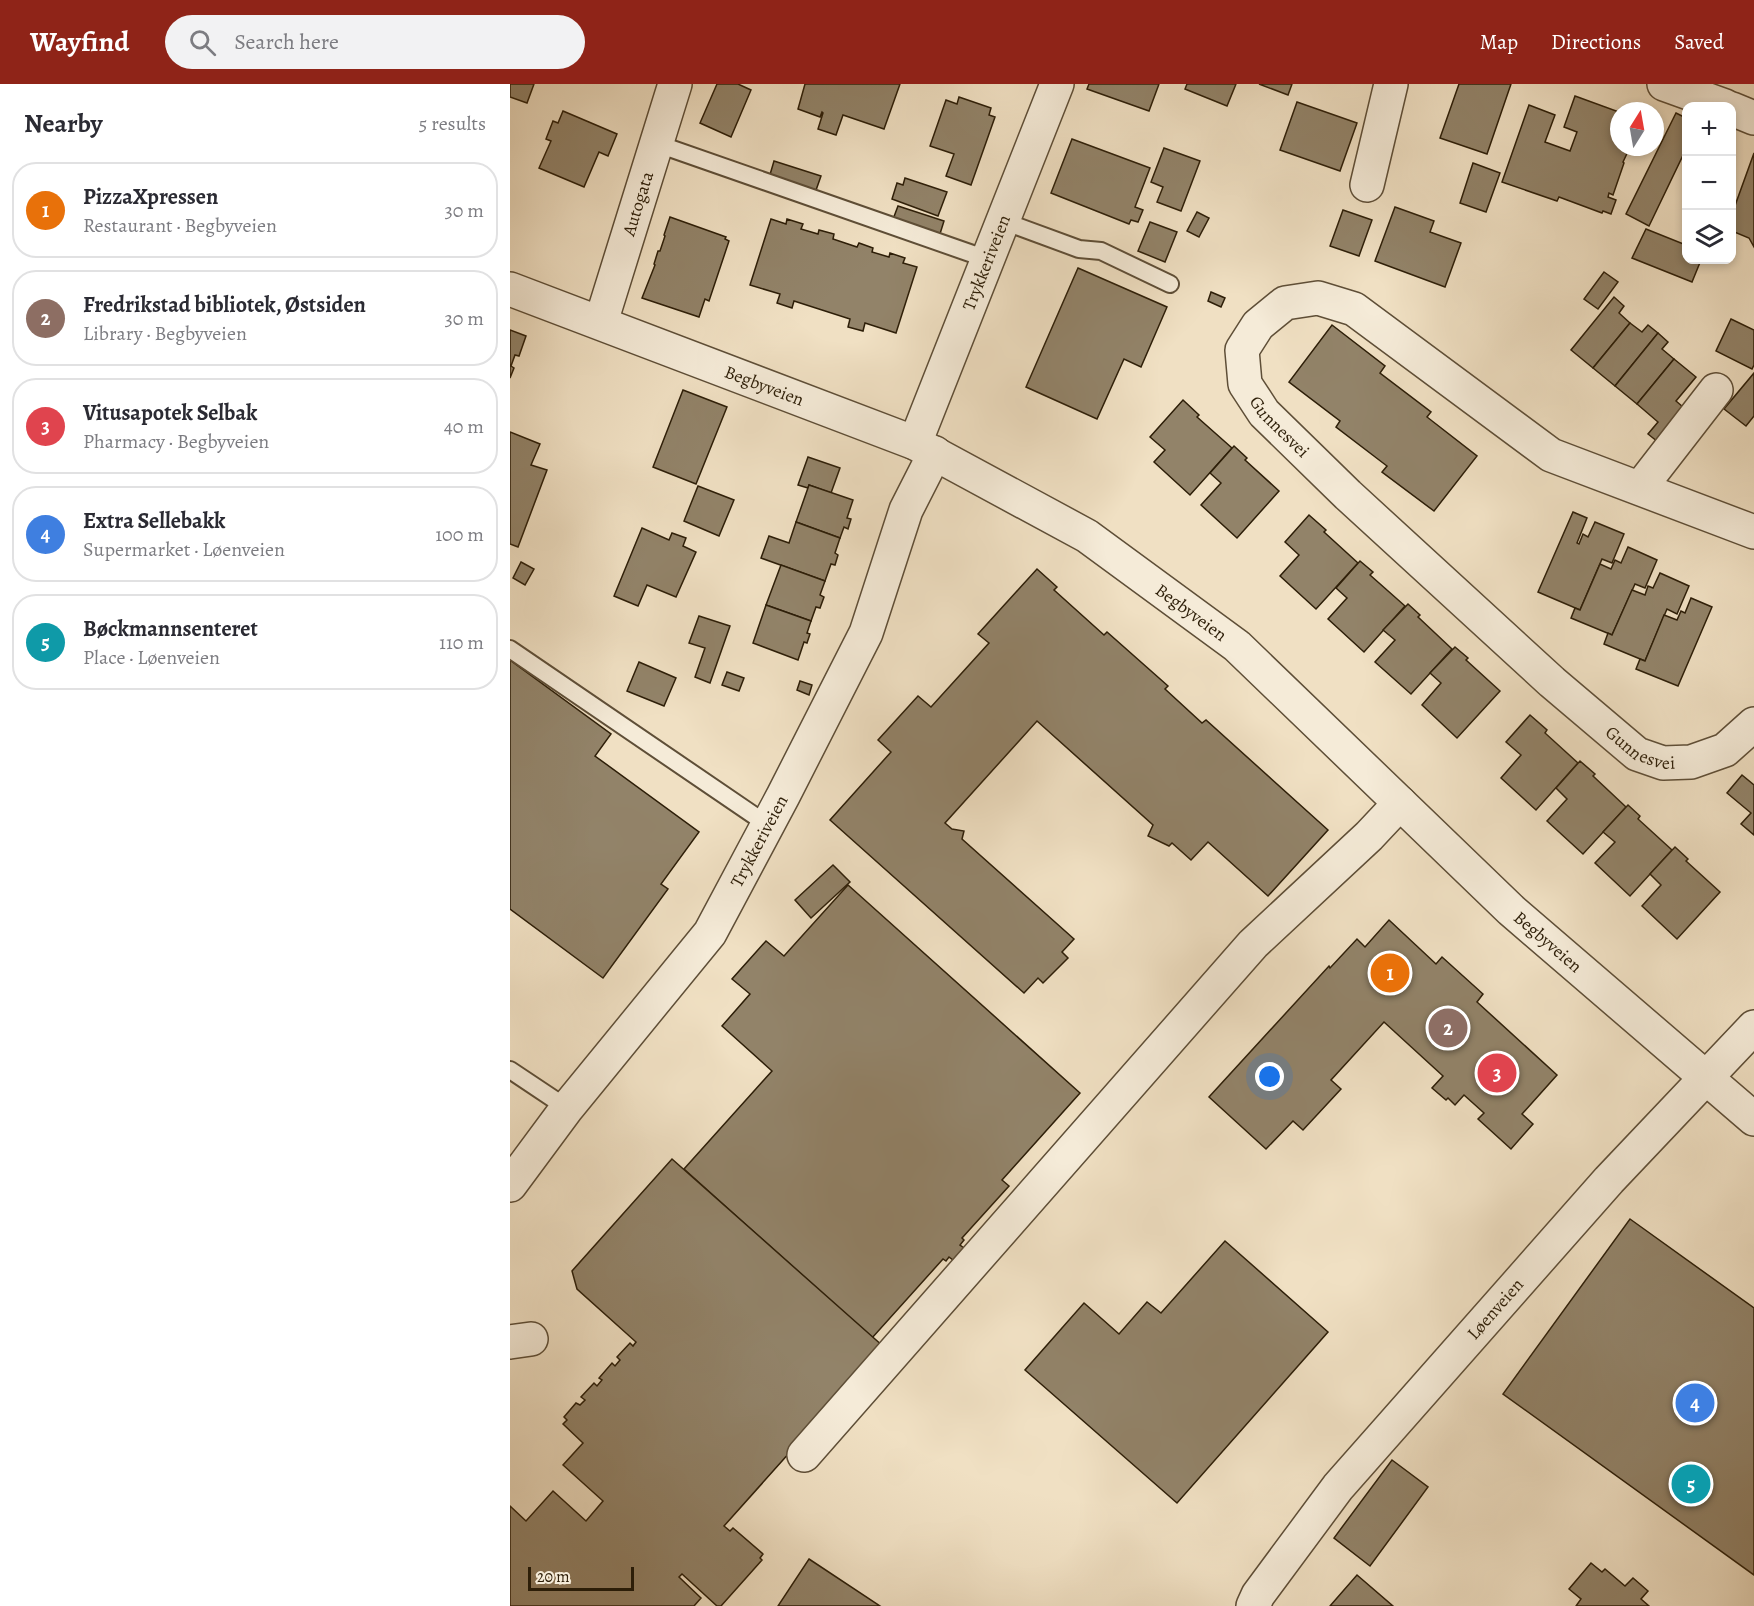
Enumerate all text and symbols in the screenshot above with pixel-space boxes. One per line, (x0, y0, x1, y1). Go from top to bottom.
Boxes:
search box (165, 15, 585, 69)
text: Wayfind (30, 23, 129, 61)
icon: search (186, 26, 219, 59)
text: Search here (234, 27, 339, 57)
text: Map (1480, 28, 1518, 56)
text: Directions (1551, 28, 1641, 56)
text: Saved (1674, 28, 1724, 56)
north arrow (1610, 102, 1664, 156)
map controls (1682, 102, 1736, 264)
button: + (1682, 102, 1736, 156)
text: Nearby (24, 106, 103, 141)
text: 5 results (419, 110, 486, 137)
button: − (1682, 156, 1736, 210)
street label: Autogata (616, 168, 659, 240)
text: PizzaXpressen (83, 182, 218, 212)
text: 1 (42, 197, 49, 224)
text: 30 m (444, 197, 484, 224)
button: layers (1682, 210, 1736, 264)
street label: Trykkeriveien (957, 211, 1016, 314)
text: Restaurant · Begbyveien (83, 212, 277, 239)
text: Fredrikstad bibliotek, Østsiden (83, 290, 366, 320)
text: 2 (41, 305, 50, 332)
text: 30 m (444, 305, 484, 332)
text: Library · Begbyveien (83, 320, 247, 347)
street label: Begbyveien (721, 360, 808, 412)
street label: Gunnesvei (1244, 391, 1315, 463)
text: Vitusapotek Selbak (83, 398, 257, 428)
text: 3 (41, 413, 50, 440)
text: 40 m (444, 413, 484, 440)
text: Pharmacy · Begbyveien (83, 428, 269, 455)
text: Extra Sellebakk (83, 506, 225, 536)
text: 4 (41, 521, 50, 548)
text: 100 m (435, 521, 484, 548)
text: Supermarket · Løenveien (83, 536, 285, 563)
street label: Begbyveien (1151, 578, 1232, 647)
text: Bøckmannsenteret (83, 614, 258, 644)
text: 5 (41, 629, 50, 656)
text: 110 m (439, 629, 484, 656)
text: Place · Løenveien (83, 644, 220, 671)
street label: Gunnesvei (1600, 720, 1675, 775)
street label: Trykkeriveien (725, 791, 793, 891)
street label: Begbyveien (1509, 906, 1587, 978)
pin: 1 (1370, 950, 1410, 996)
pin: 2 (1428, 1006, 1468, 1050)
pin: 3 (1478, 1050, 1516, 1096)
your location (1255, 1062, 1284, 1091)
street label: Løenveien (1462, 1273, 1529, 1345)
pin: 4 (1676, 1380, 1714, 1426)
pin: 5 (1672, 1462, 1710, 1506)
scale bar (528, 1564, 634, 1592)
text: 20 m (537, 1566, 570, 1588)

